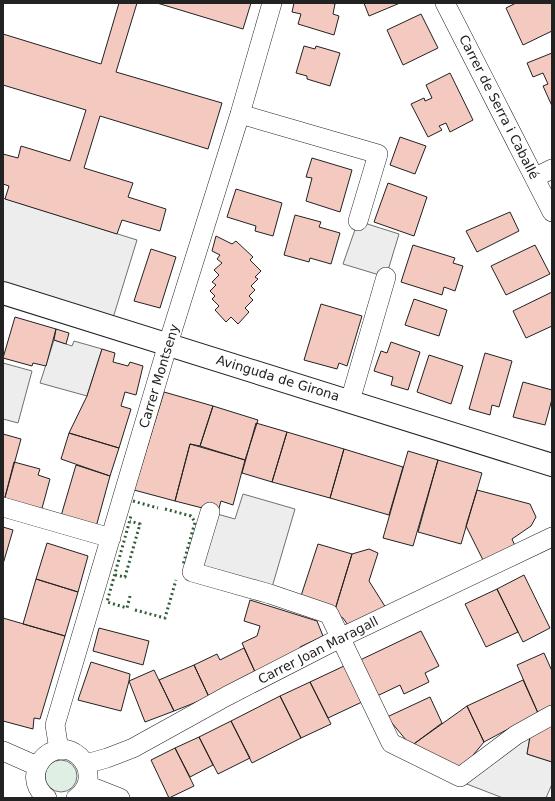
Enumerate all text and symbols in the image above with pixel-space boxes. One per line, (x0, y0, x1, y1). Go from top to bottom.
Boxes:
street label: Carrer de Serra i Caballé (456, 32, 542, 182)
street label: Carrer Montseny (136, 322, 182, 430)
street label: Avinguda de Girona (215, 352, 341, 404)
street label: Carrer Joan Maragall (255, 613, 381, 687)

